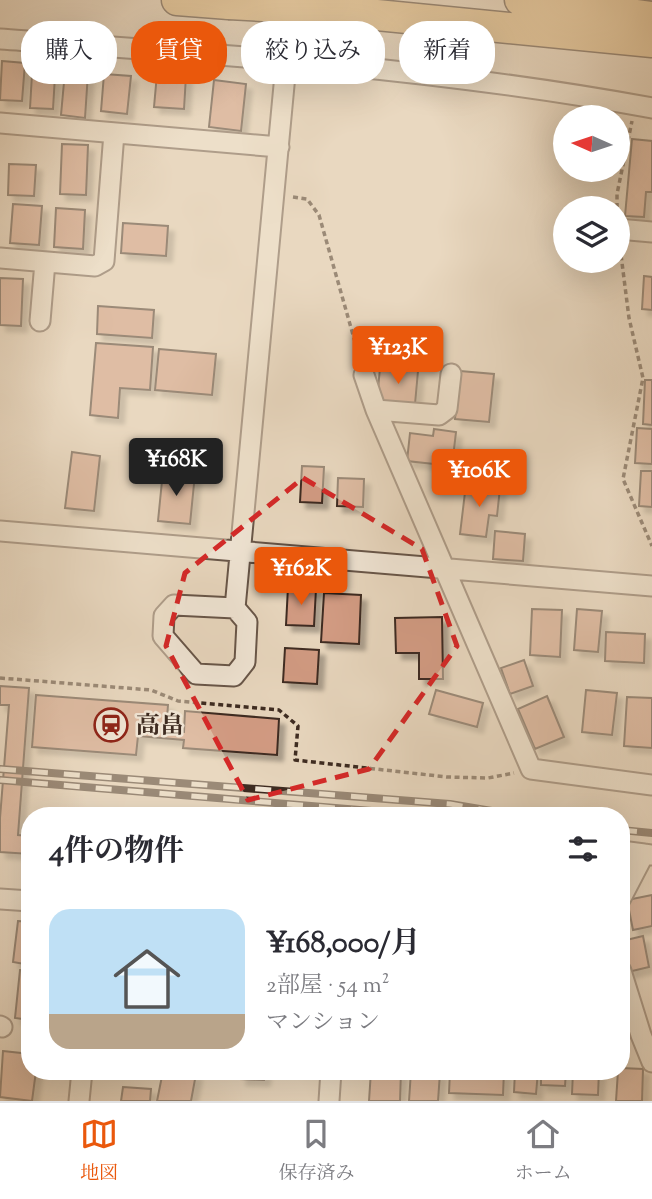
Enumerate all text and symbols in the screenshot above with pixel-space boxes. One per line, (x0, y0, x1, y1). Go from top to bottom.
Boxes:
chip: 購入 (21, 21, 117, 84)
chip: 賃貸 (131, 21, 227, 84)
chip: 絞り込み (241, 21, 385, 84)
chip: 新着 (399, 21, 495, 84)
north arrow (553, 105, 630, 182)
map controls (553, 105, 630, 273)
button: layers (553, 196, 630, 273)
pin: ¥123K (349, 326, 447, 386)
text: ¥123K (368, 332, 428, 365)
pin: ¥168K (127, 438, 225, 498)
text: ¥168K (145, 444, 207, 477)
pin: ¥106K (430, 449, 528, 509)
text: ¥106K (448, 455, 510, 488)
pin: ¥162K (252, 548, 350, 607)
text: ¥162K (270, 553, 332, 586)
station icon: 高畠 (92, 706, 130, 744)
place label: 高畠 (136, 710, 184, 744)
icon: filters (564, 830, 602, 868)
text: 4件の物件 (49, 831, 184, 874)
text: ¥168,000/月 (266, 923, 420, 966)
icon: home (105, 937, 189, 1021)
text: 2部屋 · 54 m² (266, 970, 390, 1003)
text: マンション (266, 1007, 380, 1040)
tab: 地図 (80, 1115, 118, 1188)
tab: 保存済み (278, 1115, 355, 1188)
tab: ホーム (515, 1115, 572, 1188)

